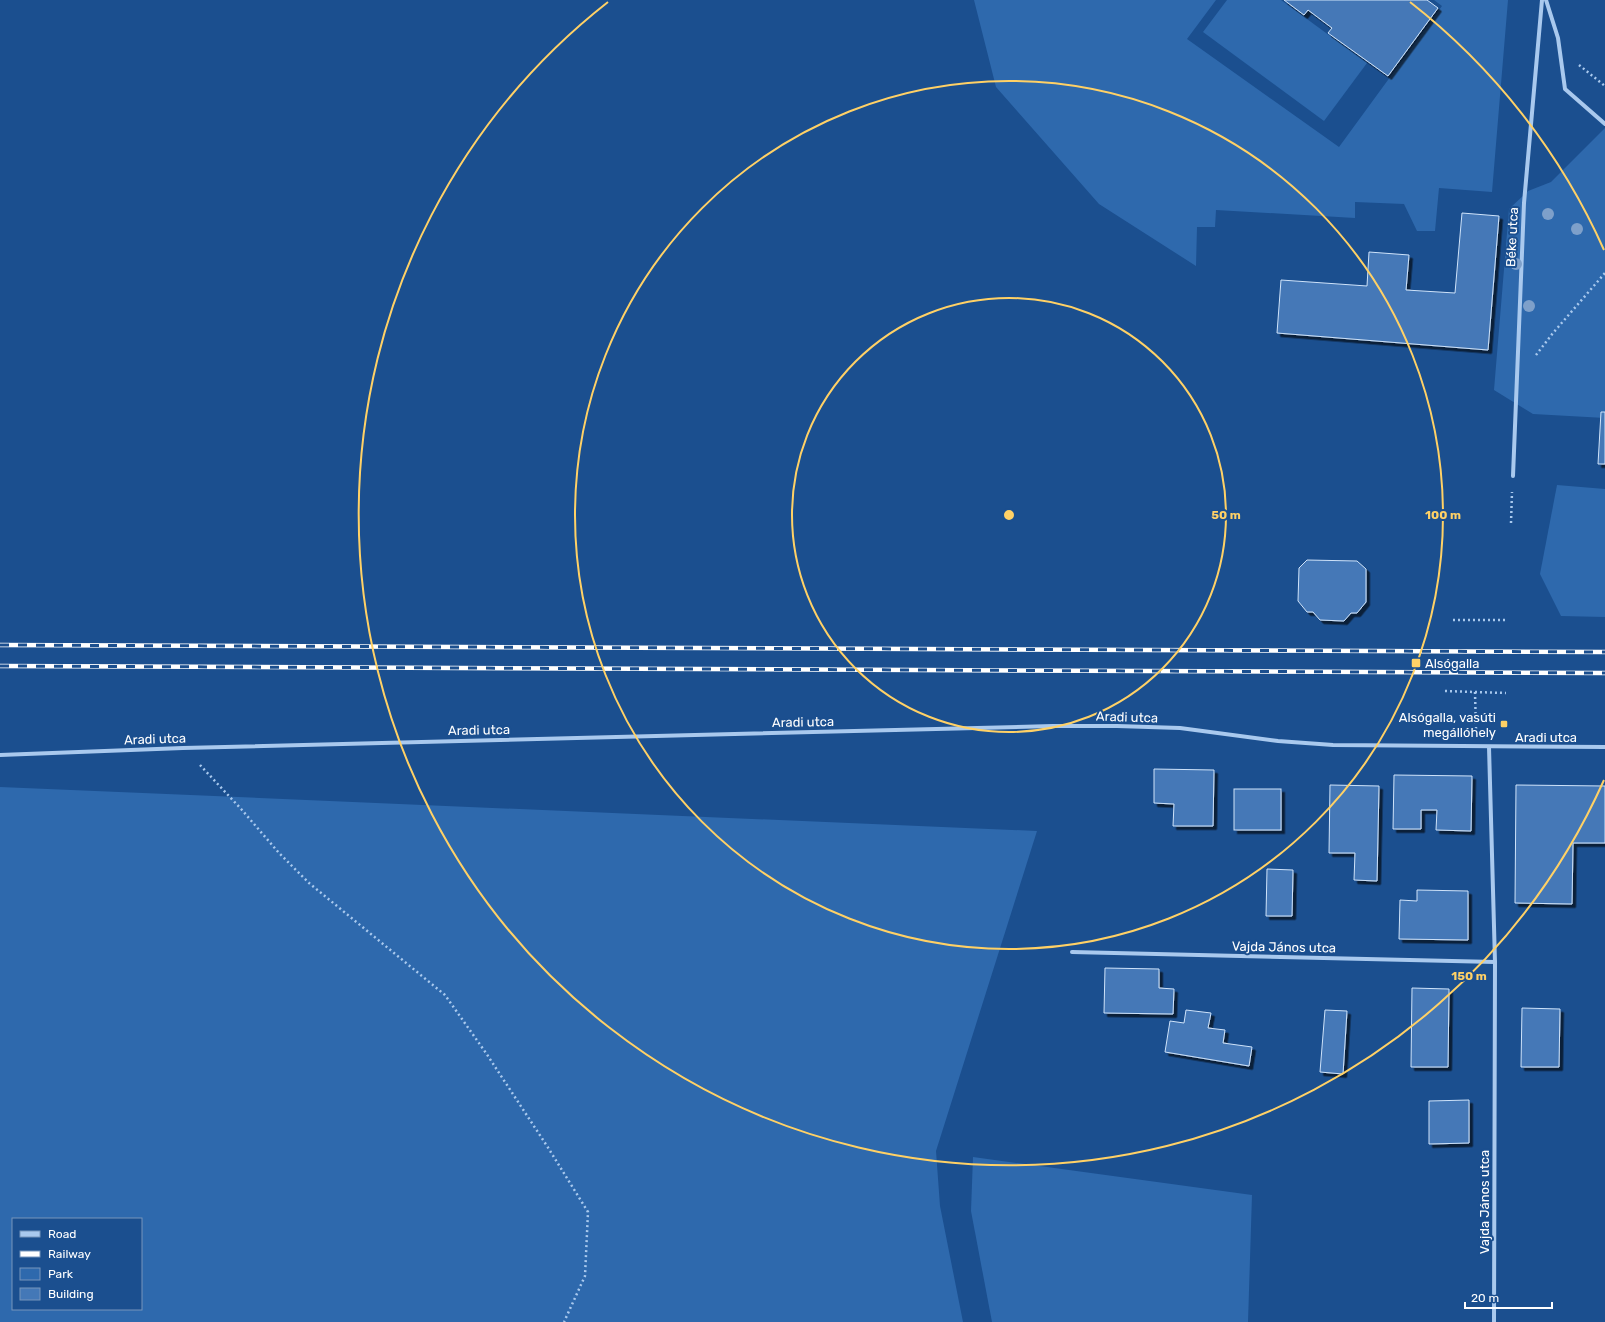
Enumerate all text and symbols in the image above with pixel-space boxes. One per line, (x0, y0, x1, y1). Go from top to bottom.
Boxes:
street label: Béke utca (1503, 207, 1521, 267)
centre of rings (1002, 508, 1016, 522)
text: 50 m (1211, 508, 1241, 522)
text: 100 m (1425, 508, 1461, 522)
place label: Alsógalla (1425, 656, 1479, 672)
marker: Alsógalla (1410, 657, 1422, 669)
street label: Aradi utca (1096, 708, 1158, 726)
place label: Alsógalla, vasúti megállóhely (1399, 710, 1496, 741)
street label: Aradi utca (772, 714, 834, 730)
marker: Alsógalla, vasúti megállóhely (1499, 719, 1509, 729)
street label: Aradi utca (448, 722, 510, 738)
street label: Aradi utca (124, 730, 186, 748)
street label: Aradi utca (1515, 730, 1577, 745)
street label: Vajda János utca (1232, 939, 1336, 955)
text: 150 m (1451, 969, 1487, 983)
street label: Vajda János utca (1477, 1150, 1492, 1254)
legend (12, 1218, 142, 1310)
text: Road (48, 1227, 76, 1241)
text: Railway (48, 1247, 91, 1261)
text: Park (48, 1267, 74, 1281)
scale bar (1465, 1284, 1552, 1310)
text: Building (48, 1287, 94, 1301)
text: 20 m (1471, 1291, 1499, 1305)

